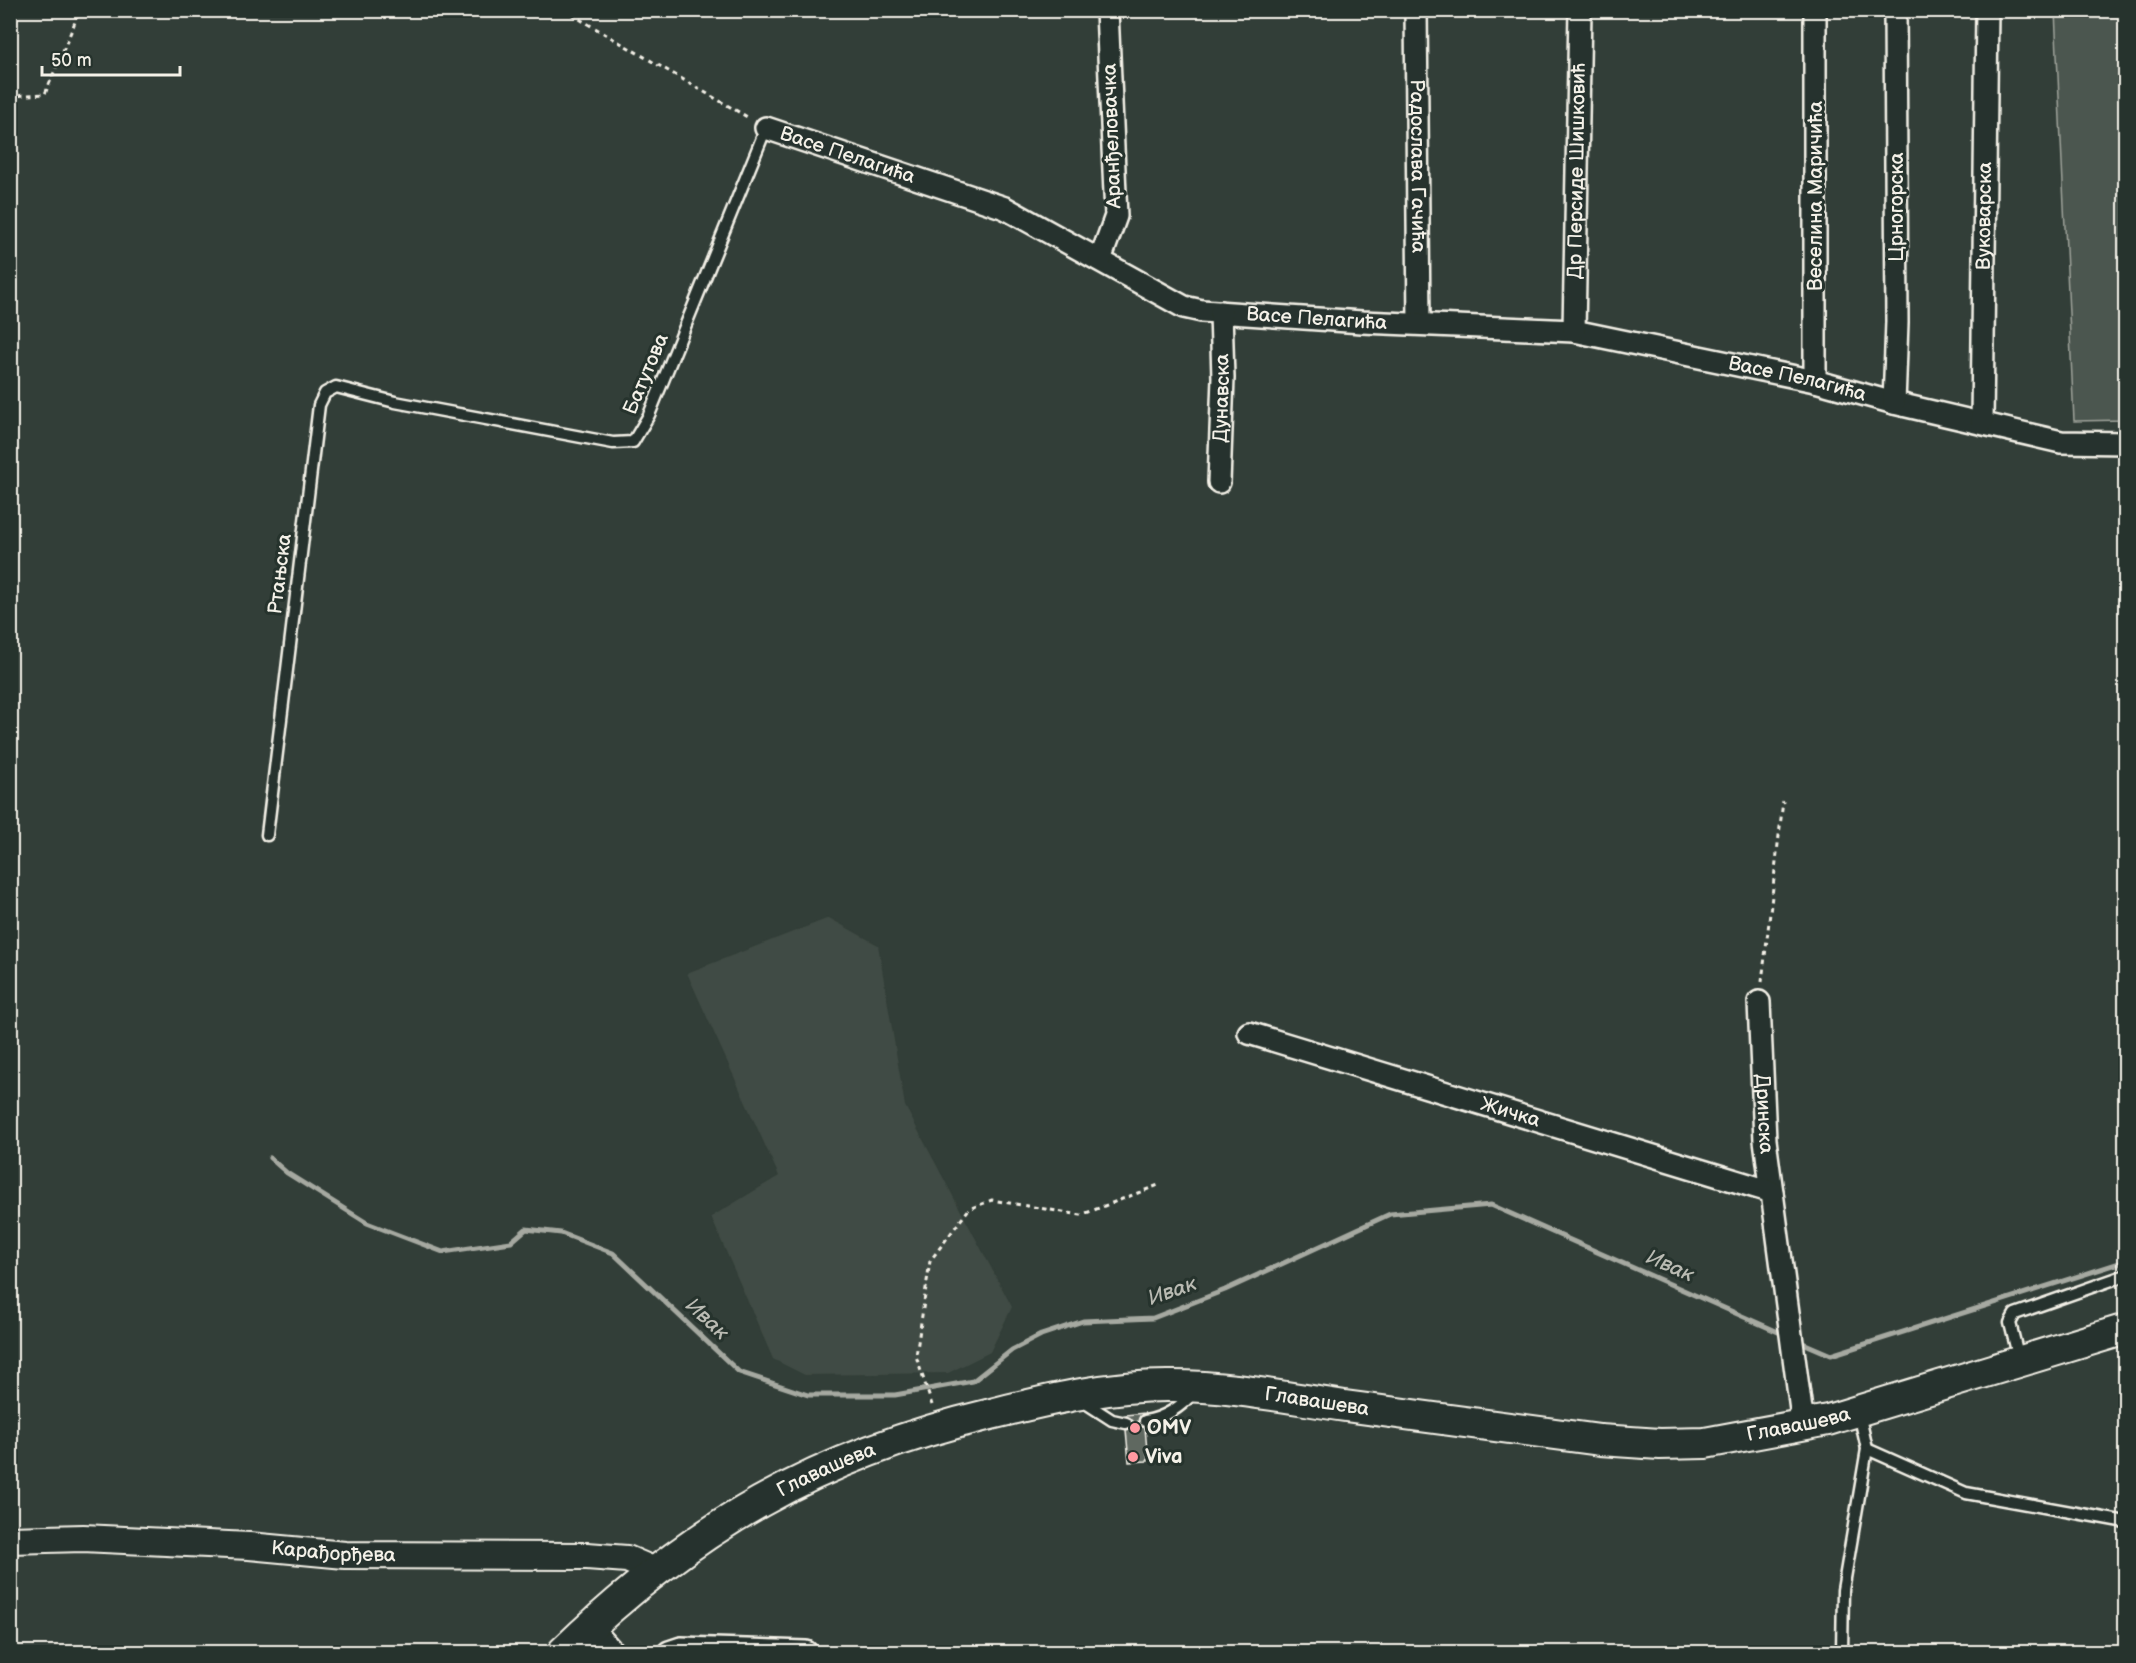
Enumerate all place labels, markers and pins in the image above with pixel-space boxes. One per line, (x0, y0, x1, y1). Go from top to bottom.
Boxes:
place label: OMV (1147, 1416, 1192, 1440)
marker: OMV (1128, 1421, 1142, 1435)
place label: Viva (1145, 1445, 1183, 1469)
marker: Viva (1126, 1450, 1140, 1464)

